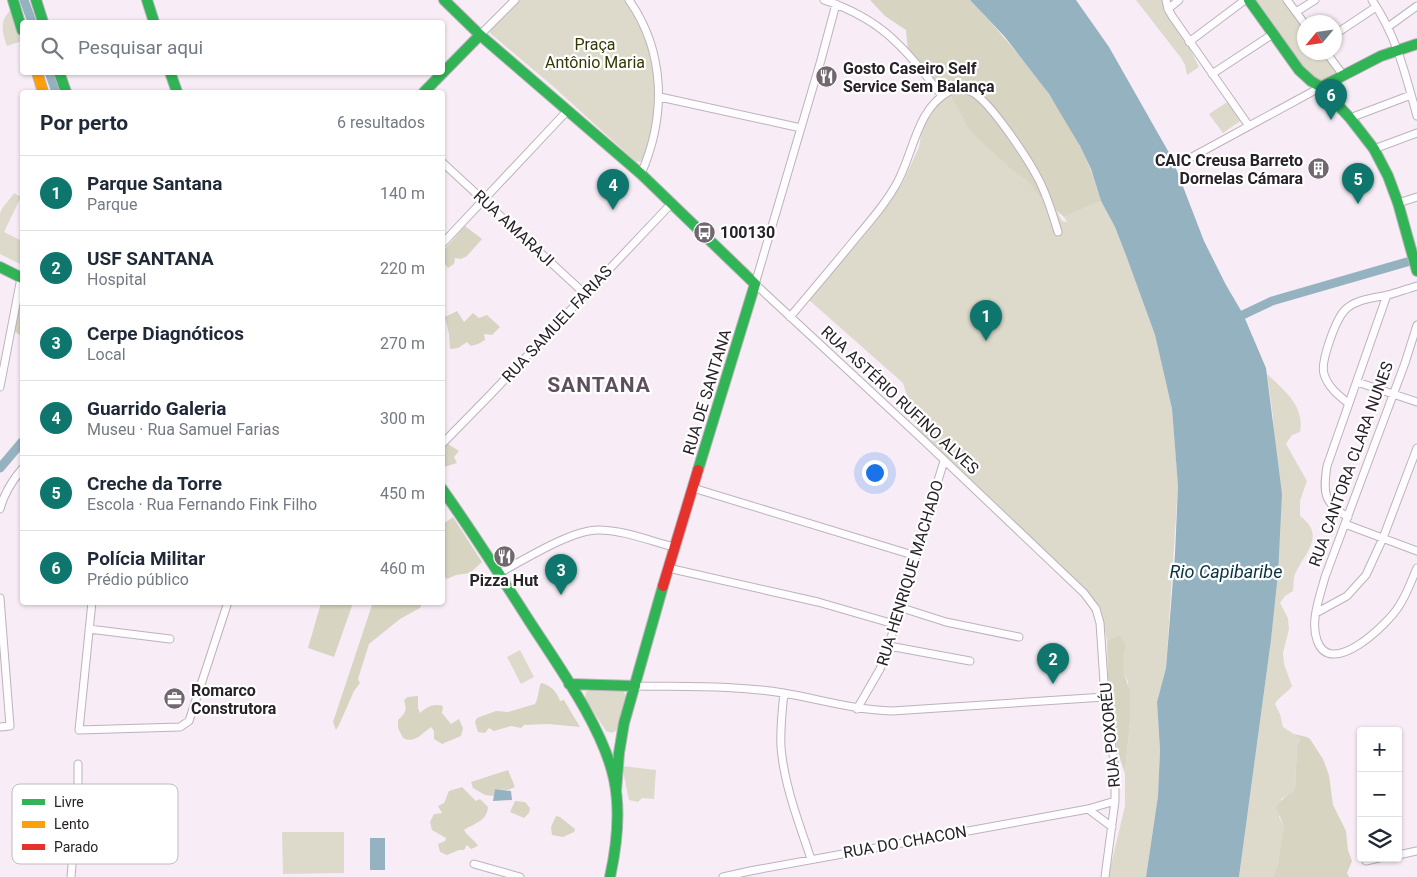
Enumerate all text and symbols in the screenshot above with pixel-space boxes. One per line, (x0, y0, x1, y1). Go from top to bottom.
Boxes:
north arrow (1297, 15, 1342, 60)
search box (20, 20, 445, 75)
icon: search (38, 34, 66, 62)
park label: Praça Antônio Maria (545, 35, 645, 72)
text: Pesquisar aqui (78, 36, 203, 59)
place label: Gosto Caseiro Self Service Sem Balança (843, 59, 995, 96)
restaurant icon: Gosto Caseiro Self Service Sem Balança (815, 65, 839, 89)
pin: 6 (1315, 79, 1347, 120)
text: Por perto (40, 111, 128, 135)
text: 6 resultados (337, 113, 425, 132)
place label: CAIC Creusa Barreto Dornelas Cámara (1155, 151, 1303, 188)
building icon: CAIC Creusa Barreto Dornelas Cámara (1307, 157, 1331, 181)
pin: 5 (1342, 163, 1374, 204)
pin: 4 (597, 169, 629, 210)
text: Parque Santana (87, 172, 222, 195)
text: 1 (51, 184, 61, 203)
text: 140 m (380, 184, 425, 203)
street label: RUA AMARAJI (470, 186, 558, 270)
text: Parque (87, 195, 137, 214)
bus stop icon: 100130 (692, 220, 716, 244)
place label: 100130 (720, 223, 775, 242)
text: USF SANTANA (87, 247, 214, 270)
text: 2 (51, 259, 61, 278)
text: 220 m (380, 259, 425, 278)
street label: RUA SAMUEL FARIAS (498, 262, 616, 386)
text: Hospital (87, 270, 147, 289)
pin: 1 (970, 300, 1002, 341)
text: Cerpe Diagnóticos (87, 322, 244, 345)
street label: RUA ASTÉRIO RUFINO ALVES (817, 322, 983, 478)
street label: RUA DE SANTANA (679, 326, 735, 457)
text: 3 (51, 334, 61, 353)
text: 270 m (380, 334, 425, 353)
text: Local (87, 345, 126, 364)
street label: RUA CANTORA CLARA NUNES (1305, 359, 1397, 569)
district label: SANTANA (547, 373, 651, 397)
text: Guarrido Galeria (87, 397, 226, 420)
text: 4 (51, 409, 61, 428)
text: 300 m (380, 409, 425, 428)
text: Museu · Rua Samuel Farias (87, 420, 280, 439)
your location (862, 460, 888, 486)
text: Creche da Torre (87, 472, 222, 495)
street label: RUA HENRIQUE MACHADO (873, 478, 947, 668)
text: 5 (51, 484, 61, 503)
text: 450 m (380, 484, 425, 503)
text: Escola · Rua Fernando Fink Filho (87, 495, 317, 514)
restaurant icon: Pizza Hut (492, 544, 516, 568)
text: Polícia Militar (87, 547, 205, 570)
pin: 3 (545, 554, 577, 595)
text: 6 (51, 559, 61, 578)
text: 460 m (380, 559, 425, 578)
water label: Rio Capibaribe (1170, 561, 1282, 582)
text: Prédio público (87, 570, 189, 589)
place label: Pizza Hut (469, 571, 539, 590)
pin: 2 (1037, 643, 1069, 684)
place label: Romarco Construtora (191, 681, 277, 718)
street label: RUA POXORÉU (1096, 682, 1124, 788)
office icon: Romarco Construtora (163, 687, 187, 711)
map controls (1357, 727, 1402, 862)
button: + (1357, 727, 1402, 772)
button: − (1357, 772, 1402, 817)
legend (12, 784, 178, 864)
text: Livre (54, 794, 84, 810)
text: Lento (54, 816, 89, 832)
button: layers (1357, 817, 1402, 862)
street label: RUA DO CHACON (842, 822, 968, 862)
text: Parado (54, 839, 98, 855)

